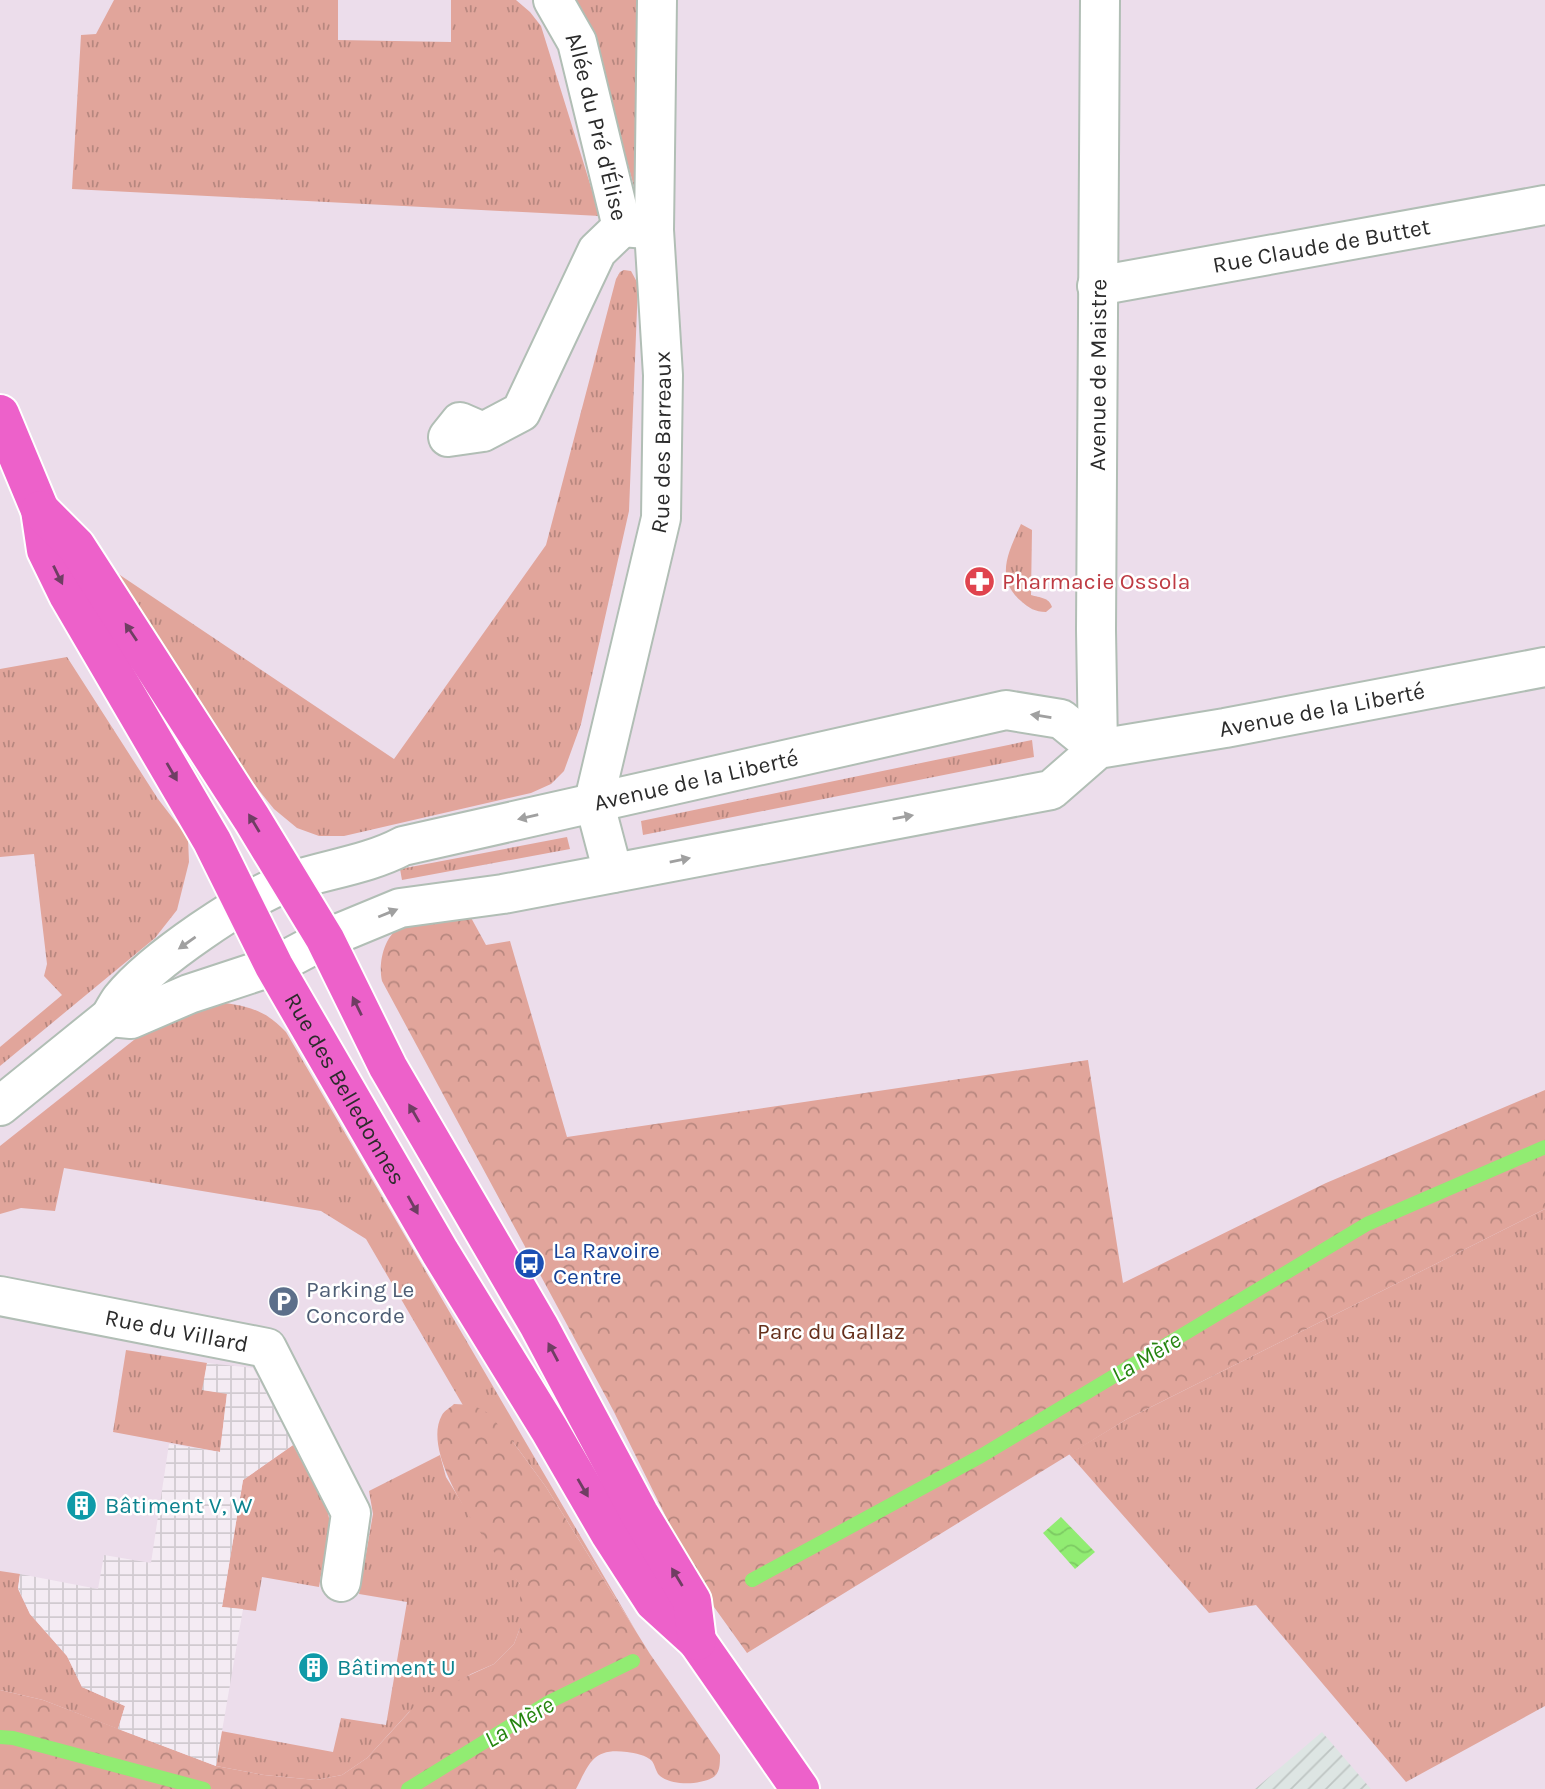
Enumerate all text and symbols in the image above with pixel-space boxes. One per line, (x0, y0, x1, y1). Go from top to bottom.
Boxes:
street label: Allée du Pré d'Élise (560, 27, 633, 224)
street label: Rue Claude de Buttet (1211, 213, 1433, 279)
street label: Avenue de Maistre (1084, 279, 1112, 471)
street label: Rue des Barreaux (645, 350, 677, 536)
pharmacy icon: Pharmacie Ossola (962, 564, 996, 598)
one-way arrow (52, 565, 64, 585)
place label: Pharmacie Ossola (1002, 568, 1190, 595)
one-way arrow (124, 623, 138, 641)
street label: Avenue de la Liberté (1217, 677, 1427, 743)
one-way arrow (1030, 710, 1052, 721)
street label: Avenue de la Liberté (592, 744, 801, 816)
one-way arrow (166, 762, 178, 781)
one-way arrow (517, 811, 539, 822)
one-way arrow (892, 811, 914, 822)
one-way arrow (248, 813, 261, 833)
one-way arrow (669, 854, 691, 865)
one-way arrow (378, 907, 399, 918)
one-way arrow (178, 936, 196, 950)
street label: Rue des Belledonnes (279, 988, 411, 1190)
one-way arrow (351, 996, 363, 1016)
one-way arrow (408, 1103, 420, 1123)
one-way arrow (407, 1196, 419, 1215)
place label: La Ravoire Centre (553, 1237, 660, 1290)
bus stop icon: La Ravoire Centre (513, 1246, 547, 1280)
place label: Parking Le Concorde (306, 1276, 414, 1329)
parking icon: Parking Le Concorde (266, 1285, 300, 1319)
street label: Rue du Villard (102, 1304, 251, 1358)
park label: Parc du Gallaz (757, 1318, 905, 1345)
water label: La Mère (1106, 1325, 1186, 1389)
one-way arrow (547, 1342, 559, 1362)
one-way arrow (577, 1479, 590, 1498)
building icon: Bâtiment V, W (65, 1488, 99, 1522)
place label: Bâtiment V, W (105, 1492, 253, 1519)
one-way arrow (671, 1568, 684, 1587)
building icon: Bâtiment U (297, 1650, 331, 1684)
place label: Bâtiment U (337, 1654, 456, 1681)
water label: La Mère (479, 1690, 559, 1754)

